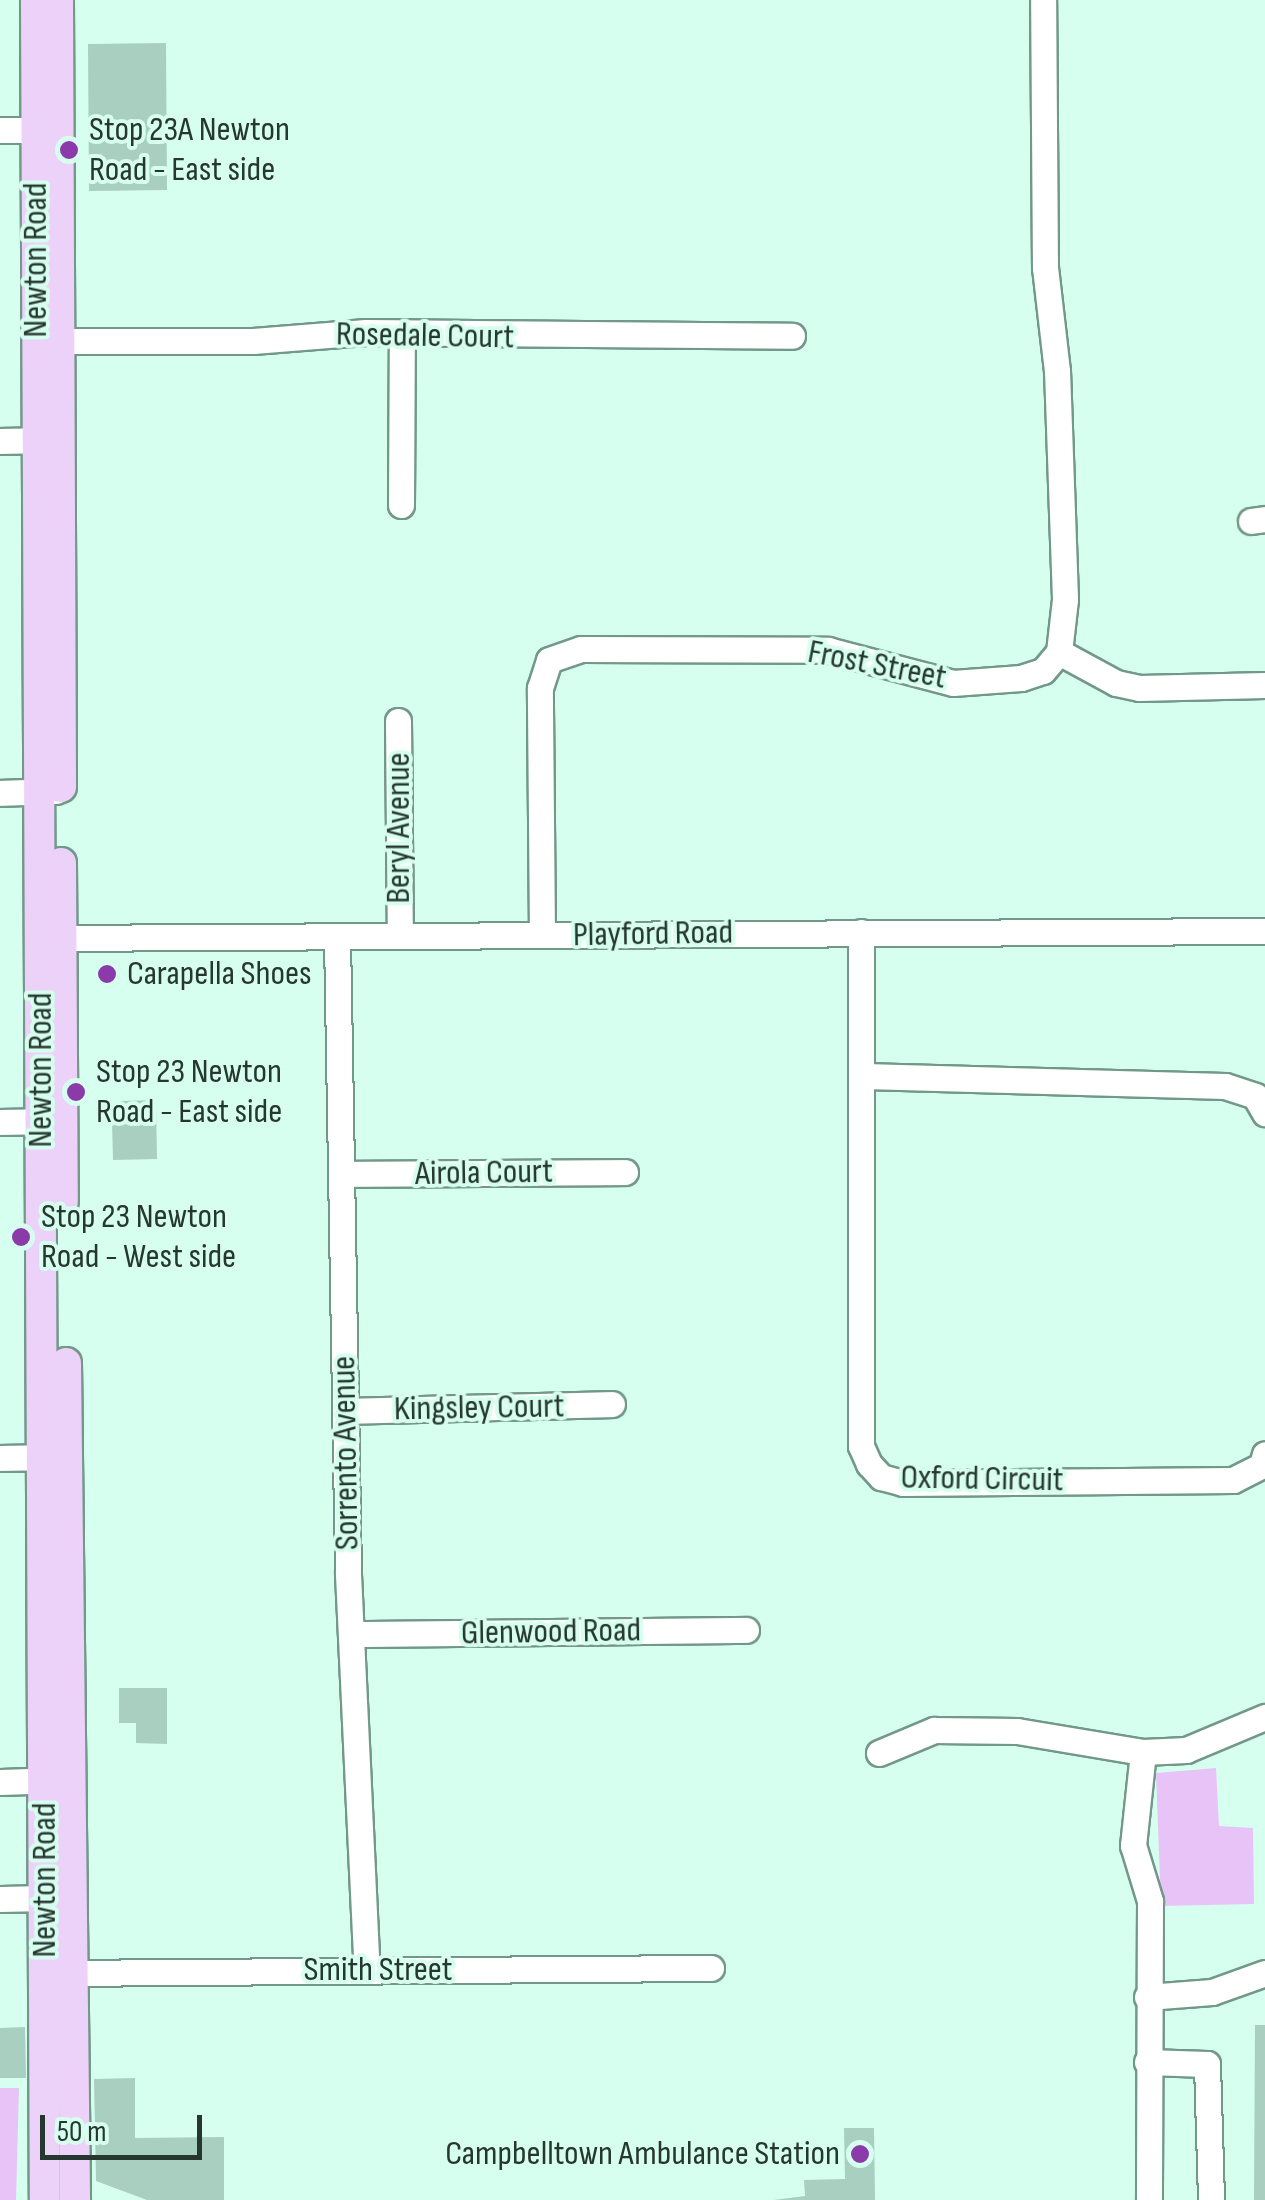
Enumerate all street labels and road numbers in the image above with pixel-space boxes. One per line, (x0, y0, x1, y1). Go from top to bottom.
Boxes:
street label: Newton Road (15, 182, 57, 338)
street label: Rosedale Court (336, 313, 514, 359)
street label: Frost Street (804, 631, 950, 699)
street label: Beryl Avenue (378, 752, 420, 904)
street label: Playford Road (573, 912, 733, 956)
street label: Newton Road (20, 992, 62, 1148)
street label: Airola Court (415, 1151, 553, 1195)
street label: Sorrento Avenue (323, 1355, 369, 1551)
street label: Kingsley Court (393, 1386, 565, 1430)
street label: Oxford Circuit (900, 1457, 1064, 1501)
street label: Glenwood Road (461, 1609, 641, 1655)
street label: Newton Road (24, 1802, 66, 1958)
street label: Smith Street (303, 1949, 453, 1991)

